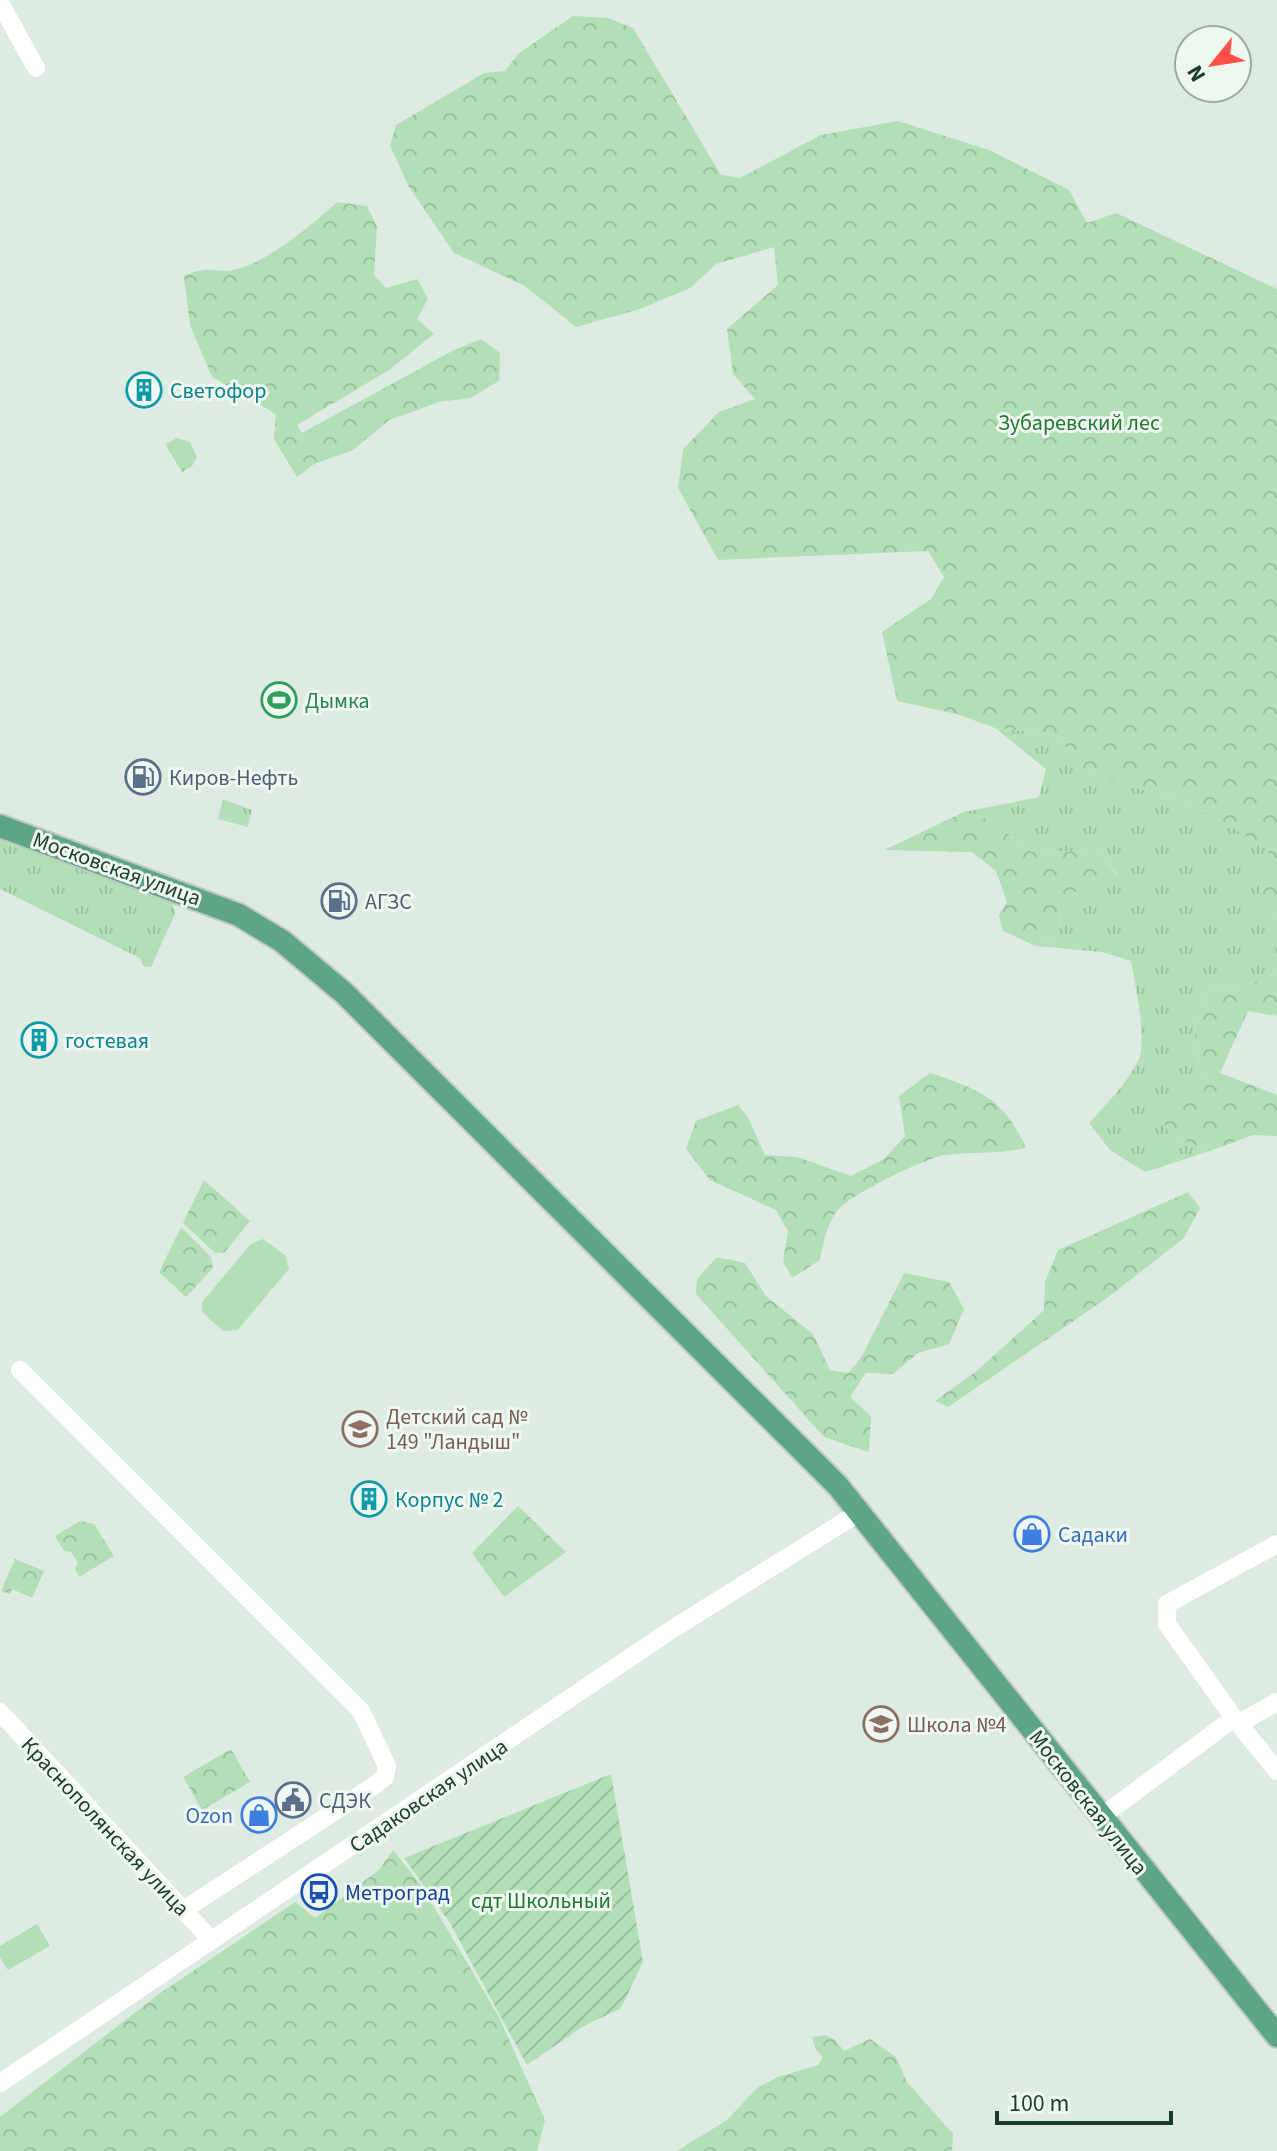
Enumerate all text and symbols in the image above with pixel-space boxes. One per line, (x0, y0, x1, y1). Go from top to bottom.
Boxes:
north arrow (1173, 24, 1253, 104)
text: N (1179, 59, 1214, 88)
building icon: Светофор (125, 371, 163, 409)
place label: Светофор (170, 375, 266, 407)
park label: Зубаревский лес (998, 407, 1160, 439)
sports icon: Дымка (260, 681, 298, 719)
place label: Дымка (305, 685, 370, 717)
fuel station icon: Киров-Нефть (124, 758, 162, 796)
place label: Киров-Нефть (169, 762, 298, 794)
street label: Московская улица (28, 824, 205, 914)
fuel station icon: АГЗС (320, 882, 358, 920)
place label: АГЗС (365, 886, 412, 918)
building icon: гостевая (20, 1021, 58, 1059)
place label: гостевая (65, 1025, 149, 1057)
place label: Детский сад № 149 "Ландыш" (386, 1401, 528, 1458)
school or university icon: Детский сад № 149 "Ландыш" (341, 1410, 379, 1448)
building icon: Корпус № 2 (350, 1480, 388, 1518)
place label: Корпус № 2 (395, 1484, 503, 1516)
shop icon: Садаки (1013, 1515, 1051, 1553)
place label: Садаки (1058, 1519, 1128, 1551)
school or university icon: Школа №4 (862, 1705, 900, 1743)
place label: Школа №4 (907, 1709, 1007, 1741)
street label: Московская улица (1021, 1723, 1155, 1882)
street label: Краснополянская улица (14, 1730, 197, 1923)
street label: Садаковская улица (343, 1731, 514, 1861)
public building icon: СДЭК (274, 1781, 312, 1819)
place label: СДЭК (319, 1785, 371, 1817)
shop icon: Ozon (240, 1796, 278, 1834)
place label: Ozon (185, 1800, 233, 1832)
bus stop icon: Метроград (300, 1873, 338, 1911)
place label: Метроград (345, 1877, 450, 1909)
park label: сдт Школьный (471, 1885, 611, 1917)
scale bar (997, 2075, 1171, 2125)
text: 100 m (1009, 2086, 1069, 2121)

